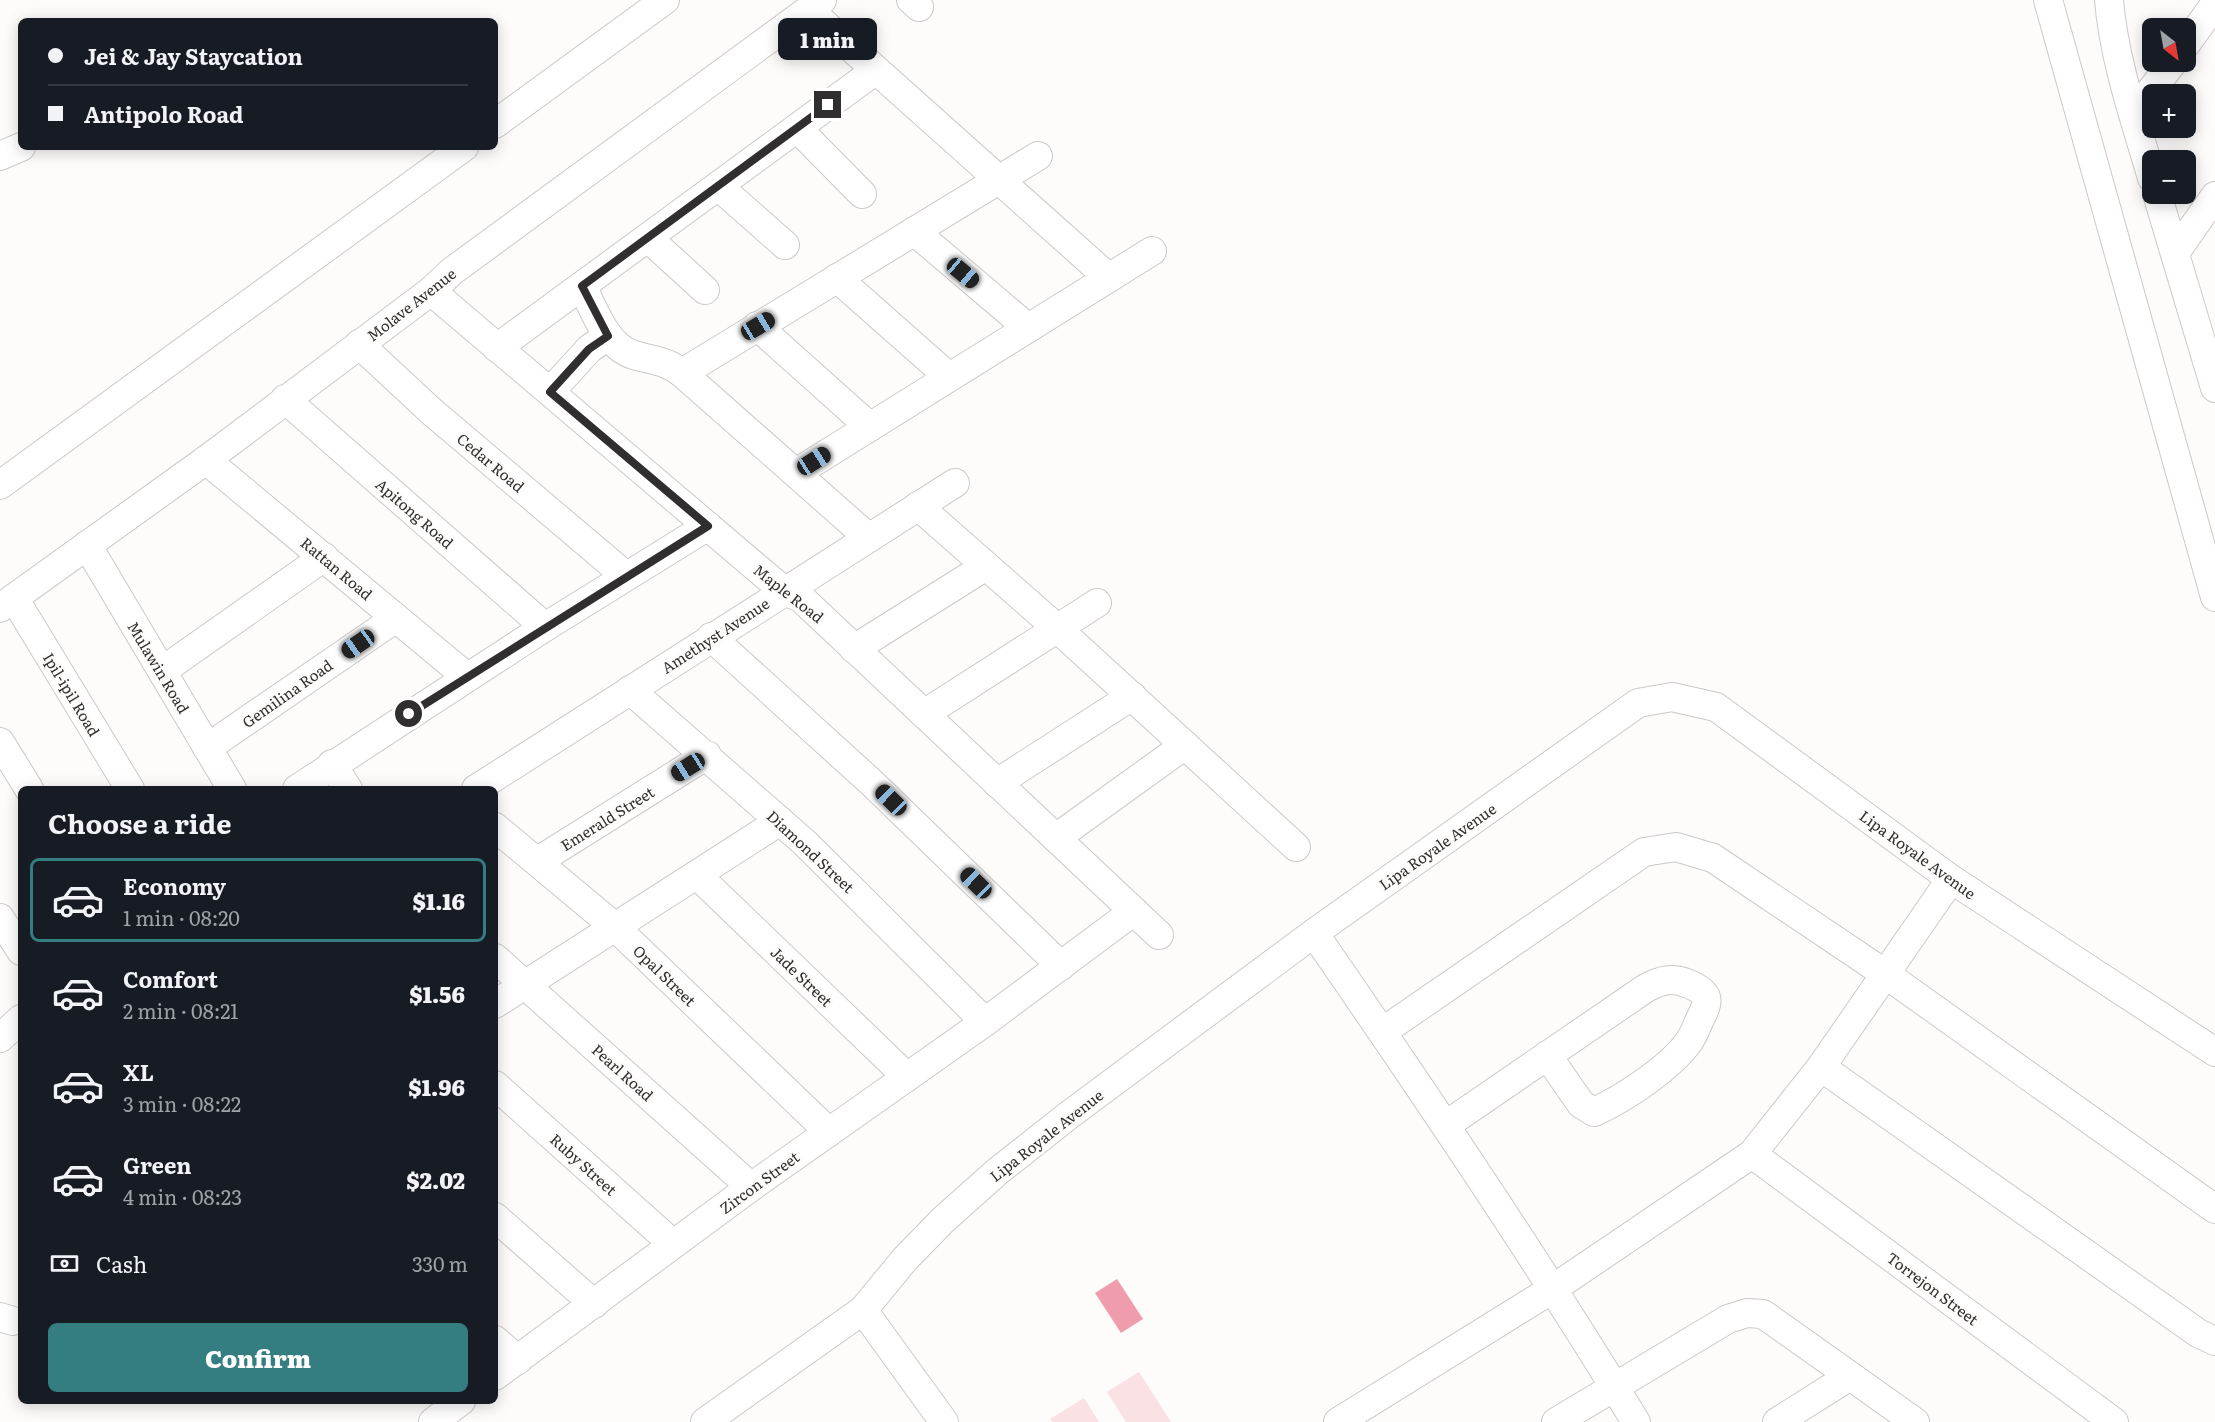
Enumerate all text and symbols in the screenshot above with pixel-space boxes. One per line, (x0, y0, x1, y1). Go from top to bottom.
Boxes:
callout: 1 min (778, 18, 878, 60)
north arrow (2142, 18, 2196, 72)
map controls (2142, 18, 2196, 204)
text: 1 min (800, 24, 855, 54)
text: Jei & Jay Staycation (84, 39, 303, 72)
button: + (2142, 84, 2196, 138)
route end (814, 91, 841, 118)
text: Antipolo Road (84, 97, 244, 130)
button: − (2142, 150, 2196, 204)
car (943, 255, 983, 291)
street label: Molave Avenue (361, 262, 461, 346)
car (738, 309, 778, 343)
street label: Cedar Road (452, 427, 530, 497)
car (794, 444, 834, 478)
street label: Apitong Road (371, 473, 459, 553)
street label: Rattan Road (296, 531, 378, 605)
street label: Maple Road (749, 558, 829, 628)
street label: Amethyst Avenue (657, 591, 774, 679)
street label: Mulawin Road (122, 617, 196, 717)
car (338, 626, 378, 662)
street label: Ipil-ipil Road (38, 648, 106, 740)
street label: Gemilina Road (237, 653, 337, 733)
route start (395, 700, 422, 727)
car (668, 750, 708, 784)
street label: Emerald Street (556, 780, 658, 856)
car (872, 781, 910, 819)
street label: Lipa Royale Avenue (1374, 797, 1501, 895)
text: Choose a ride (48, 802, 231, 842)
street label: Diamond Street (762, 804, 860, 898)
street label: Lipa Royale Avenue (1855, 804, 1981, 904)
car (957, 864, 995, 902)
text: Economy (123, 869, 226, 902)
icon: car (51, 873, 105, 927)
text: $1.16 (412, 884, 465, 917)
text: 1 min · 08:20 (123, 902, 240, 932)
street label: Opal Street (628, 939, 702, 1011)
street label: Jade Street (766, 940, 838, 1012)
text: Comfort (123, 962, 218, 995)
icon: car (51, 966, 105, 1020)
text: $1.56 (409, 977, 465, 1010)
text: 2 min · 08:21 (123, 995, 238, 1025)
street label: Pearl Road (587, 1038, 659, 1106)
text: XL (123, 1055, 154, 1088)
icon: car (51, 1059, 105, 1113)
text: $1.96 (408, 1070, 465, 1103)
street label: Lipa Royale Avenue (984, 1083, 1108, 1187)
text: 3 min · 08:22 (123, 1088, 241, 1118)
street label: Ruby Street (546, 1128, 622, 1200)
street label: Zircon Street (714, 1145, 804, 1219)
text: Green (123, 1148, 192, 1181)
icon: car (51, 1152, 105, 1206)
text: $2.02 (406, 1163, 465, 1196)
text: 4 min · 08:23 (123, 1181, 242, 1211)
street label: Torrejon Street (1882, 1246, 1984, 1330)
icon: cash (48, 1247, 81, 1280)
text: Cash (96, 1247, 147, 1280)
text: 330 m (412, 1248, 468, 1278)
button: Confirm (48, 1323, 468, 1392)

